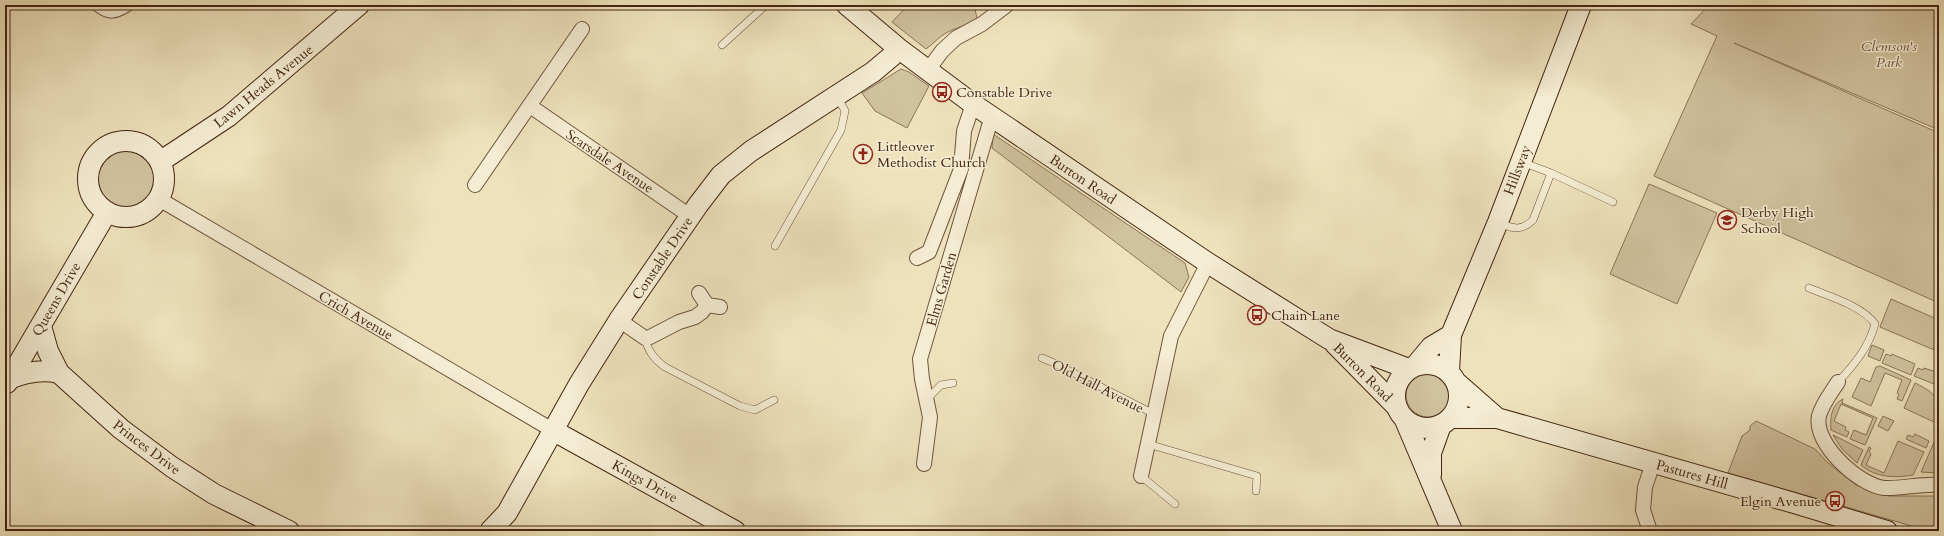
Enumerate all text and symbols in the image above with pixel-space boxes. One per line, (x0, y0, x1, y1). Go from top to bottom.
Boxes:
park label: Clemson's Park (1861, 37, 1917, 72)
street label: Lawn Heads Avenue (210, 40, 317, 132)
bus stop icon: Constable Drive (931, 81, 953, 103)
place label: Constable Drive (956, 83, 1052, 102)
street label: Scarsdale Avenue (562, 125, 657, 198)
place label: Littleover Methodist Church (877, 137, 986, 172)
street label: Hillsway (1499, 142, 1536, 198)
church icon: Littleover Methodist Church (852, 143, 874, 165)
street label: Burton Road (1046, 150, 1120, 209)
place label: Derby High School (1741, 203, 1814, 238)
school or university icon: Derby High School (1716, 209, 1738, 231)
street label: Constable Drive (628, 213, 697, 304)
street label: Elms Garden (922, 250, 961, 329)
street label: Queens Drive (28, 259, 85, 340)
street label: Crich Avenue (315, 286, 396, 344)
bus stop icon: Chain Lane (1246, 304, 1268, 326)
place label: Chain Lane (1271, 306, 1340, 325)
street label: Burton Road (1329, 338, 1397, 407)
street label: Old Hall Avenue (1049, 355, 1147, 418)
street label: Princes Drive (109, 416, 184, 479)
street label: Pastures Hill (1654, 455, 1730, 494)
street label: Kings Drive (608, 456, 681, 507)
bus stop icon: Elgin Avenue (1824, 490, 1846, 512)
place label: Elgin Avenue (1740, 492, 1821, 511)

